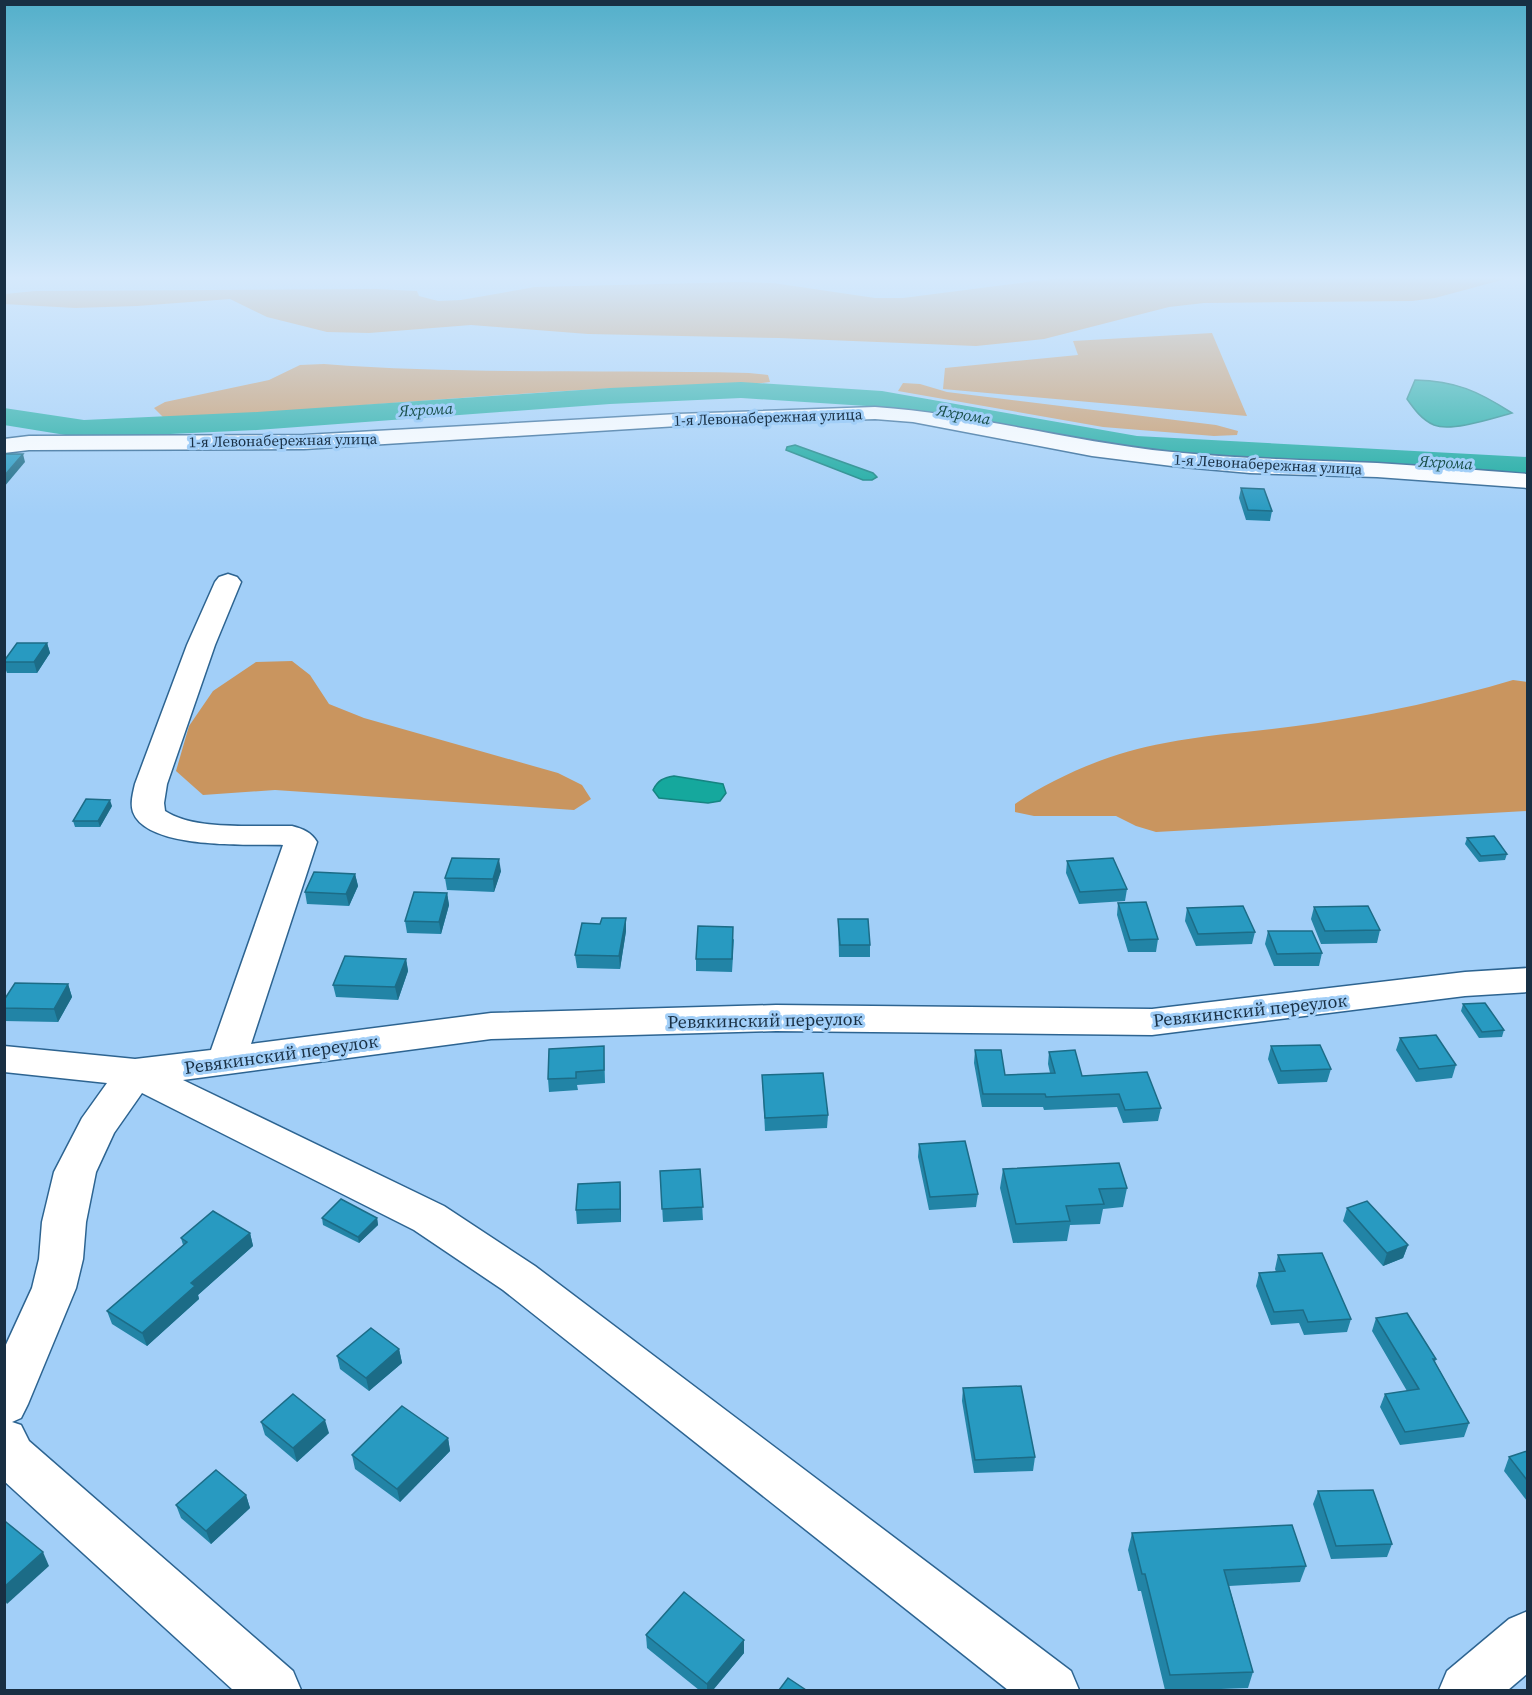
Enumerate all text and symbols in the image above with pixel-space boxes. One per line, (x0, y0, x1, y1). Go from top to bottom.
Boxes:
water label: Яхрома (397, 397, 454, 421)
water label: Яхрома (934, 398, 993, 430)
street label: 1-я Левонабережная улица (673, 403, 863, 431)
street label: 1-я Левонабережная улица (188, 428, 378, 452)
street label: 1-я Левонабережная улица (1173, 449, 1363, 479)
water label: Яхрома (1417, 450, 1474, 474)
street label: Ревякинский переулок (1152, 987, 1348, 1033)
street label: Ревякинский переулок (667, 1006, 863, 1034)
street label: Ревякинский переулок (183, 1028, 379, 1080)

